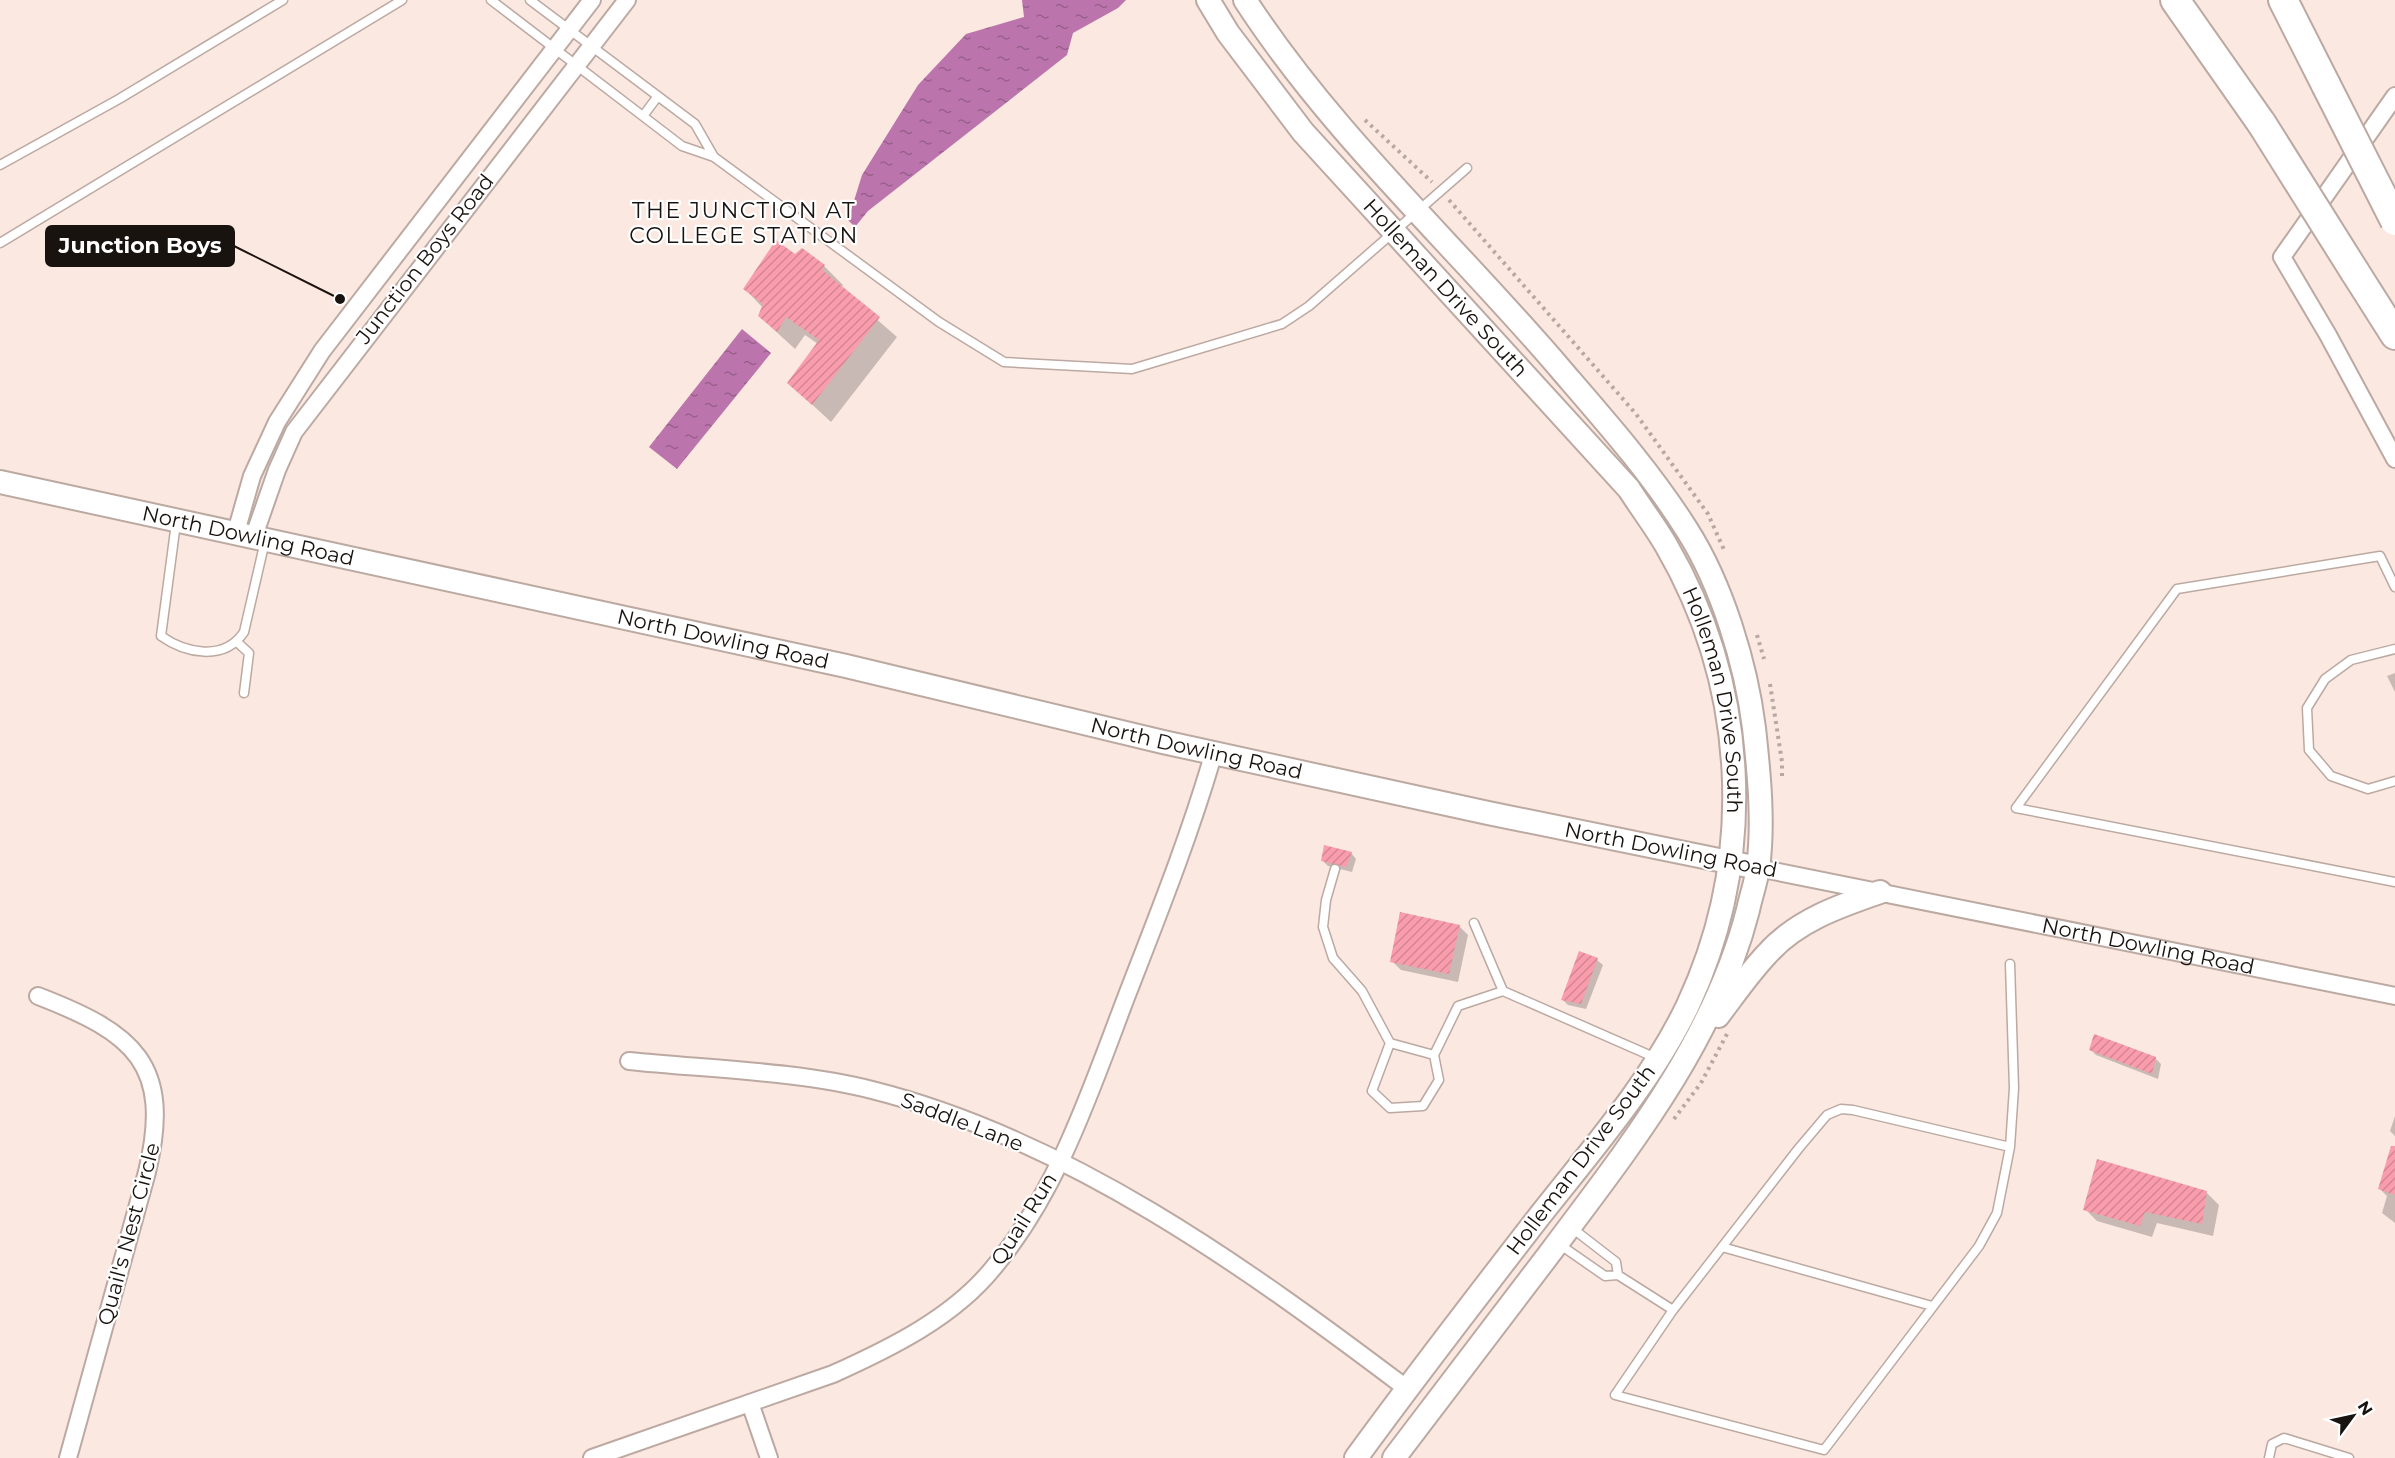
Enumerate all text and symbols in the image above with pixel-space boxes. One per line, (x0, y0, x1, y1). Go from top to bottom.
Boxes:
street label: Junction Boys Road (350, 169, 499, 349)
street label: Holleman Drive South (1358, 193, 1533, 382)
district label: THE JUNCTION AT COLLEGE STATION (629, 197, 859, 249)
callout: Junction Boys (46, 226, 234, 266)
text: Junction Boys (57, 232, 222, 259)
street label: North Dowling Road (140, 500, 357, 571)
street label: Holleman Drive South (1677, 583, 1747, 814)
street label: North Dowling Road (615, 604, 832, 674)
street label: North Dowling Road (1088, 712, 1305, 784)
street label: North Dowling Road (1563, 817, 1780, 882)
street label: North Dowling Road (2040, 912, 2257, 979)
street label: Holleman Drive South (1501, 1060, 1660, 1260)
street label: Saddle Lane (897, 1087, 1027, 1156)
street label: Quail's Nest Circle (92, 1140, 165, 1328)
street label: Quail Run (985, 1168, 1062, 1270)
north arrow (2323, 1386, 2383, 1446)
text: N (2354, 1398, 2377, 1419)

